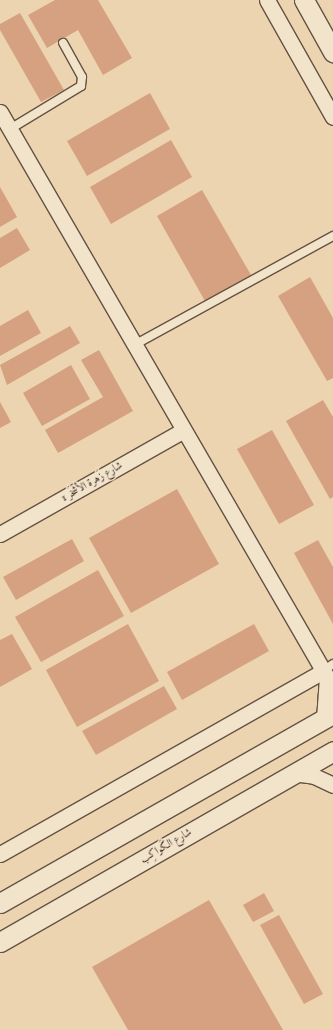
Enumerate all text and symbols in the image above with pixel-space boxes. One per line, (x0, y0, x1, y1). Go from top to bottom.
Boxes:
street label: شارع زَهرة الأشخَر 1 (59, 459, 125, 505)
street label: شارع الكَواكِب (138, 826, 194, 866)

